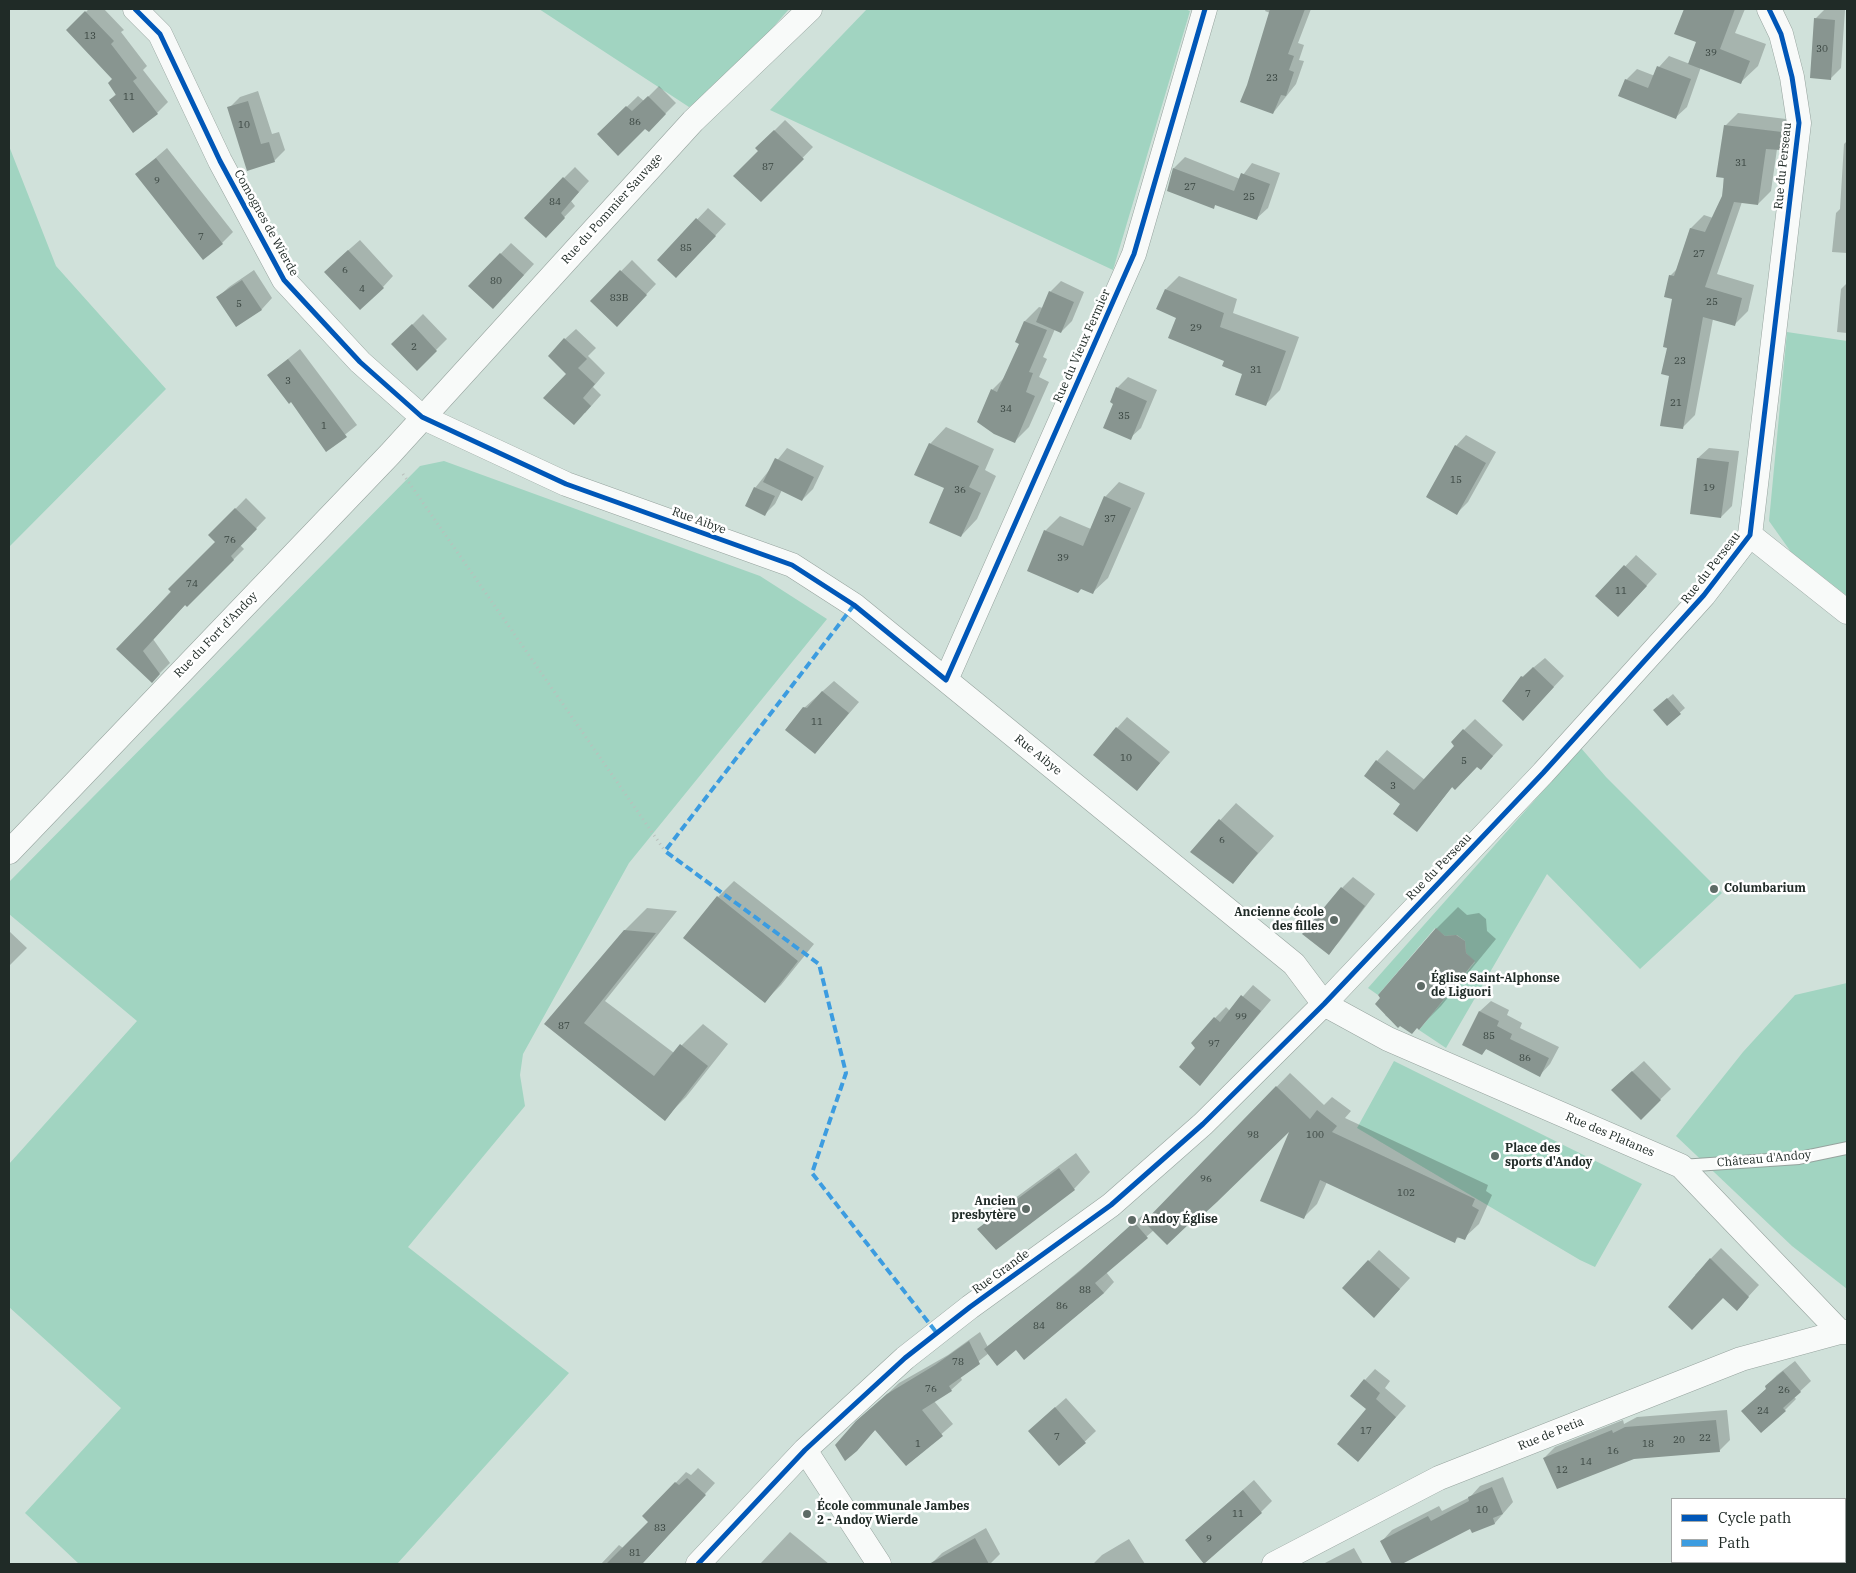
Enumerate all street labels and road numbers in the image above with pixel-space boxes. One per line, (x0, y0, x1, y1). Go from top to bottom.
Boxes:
street label: Rue du Perseau (1771, 122, 1795, 210)
street label: Rue du Pommier Sauvage (558, 151, 666, 267)
street label: Comognes de Wierde (231, 167, 301, 279)
street label: Rue du Vieux Fermier (1050, 287, 1114, 405)
street label: Rue Aibye (670, 505, 728, 537)
street label: Rue du Perseau (1678, 529, 1744, 607)
street label: Rue du Fort d'Andoy (171, 589, 261, 681)
street label: Rue Aibye (1012, 732, 1064, 778)
street label: Rue du Perseau (1403, 831, 1475, 903)
street label: Rue des Platanes (1563, 1110, 1657, 1160)
street label: Château d'Andoy (1716, 1148, 1812, 1170)
street label: Rue Grande (970, 1247, 1032, 1297)
street label: Rue de Petia (1516, 1414, 1586, 1454)

